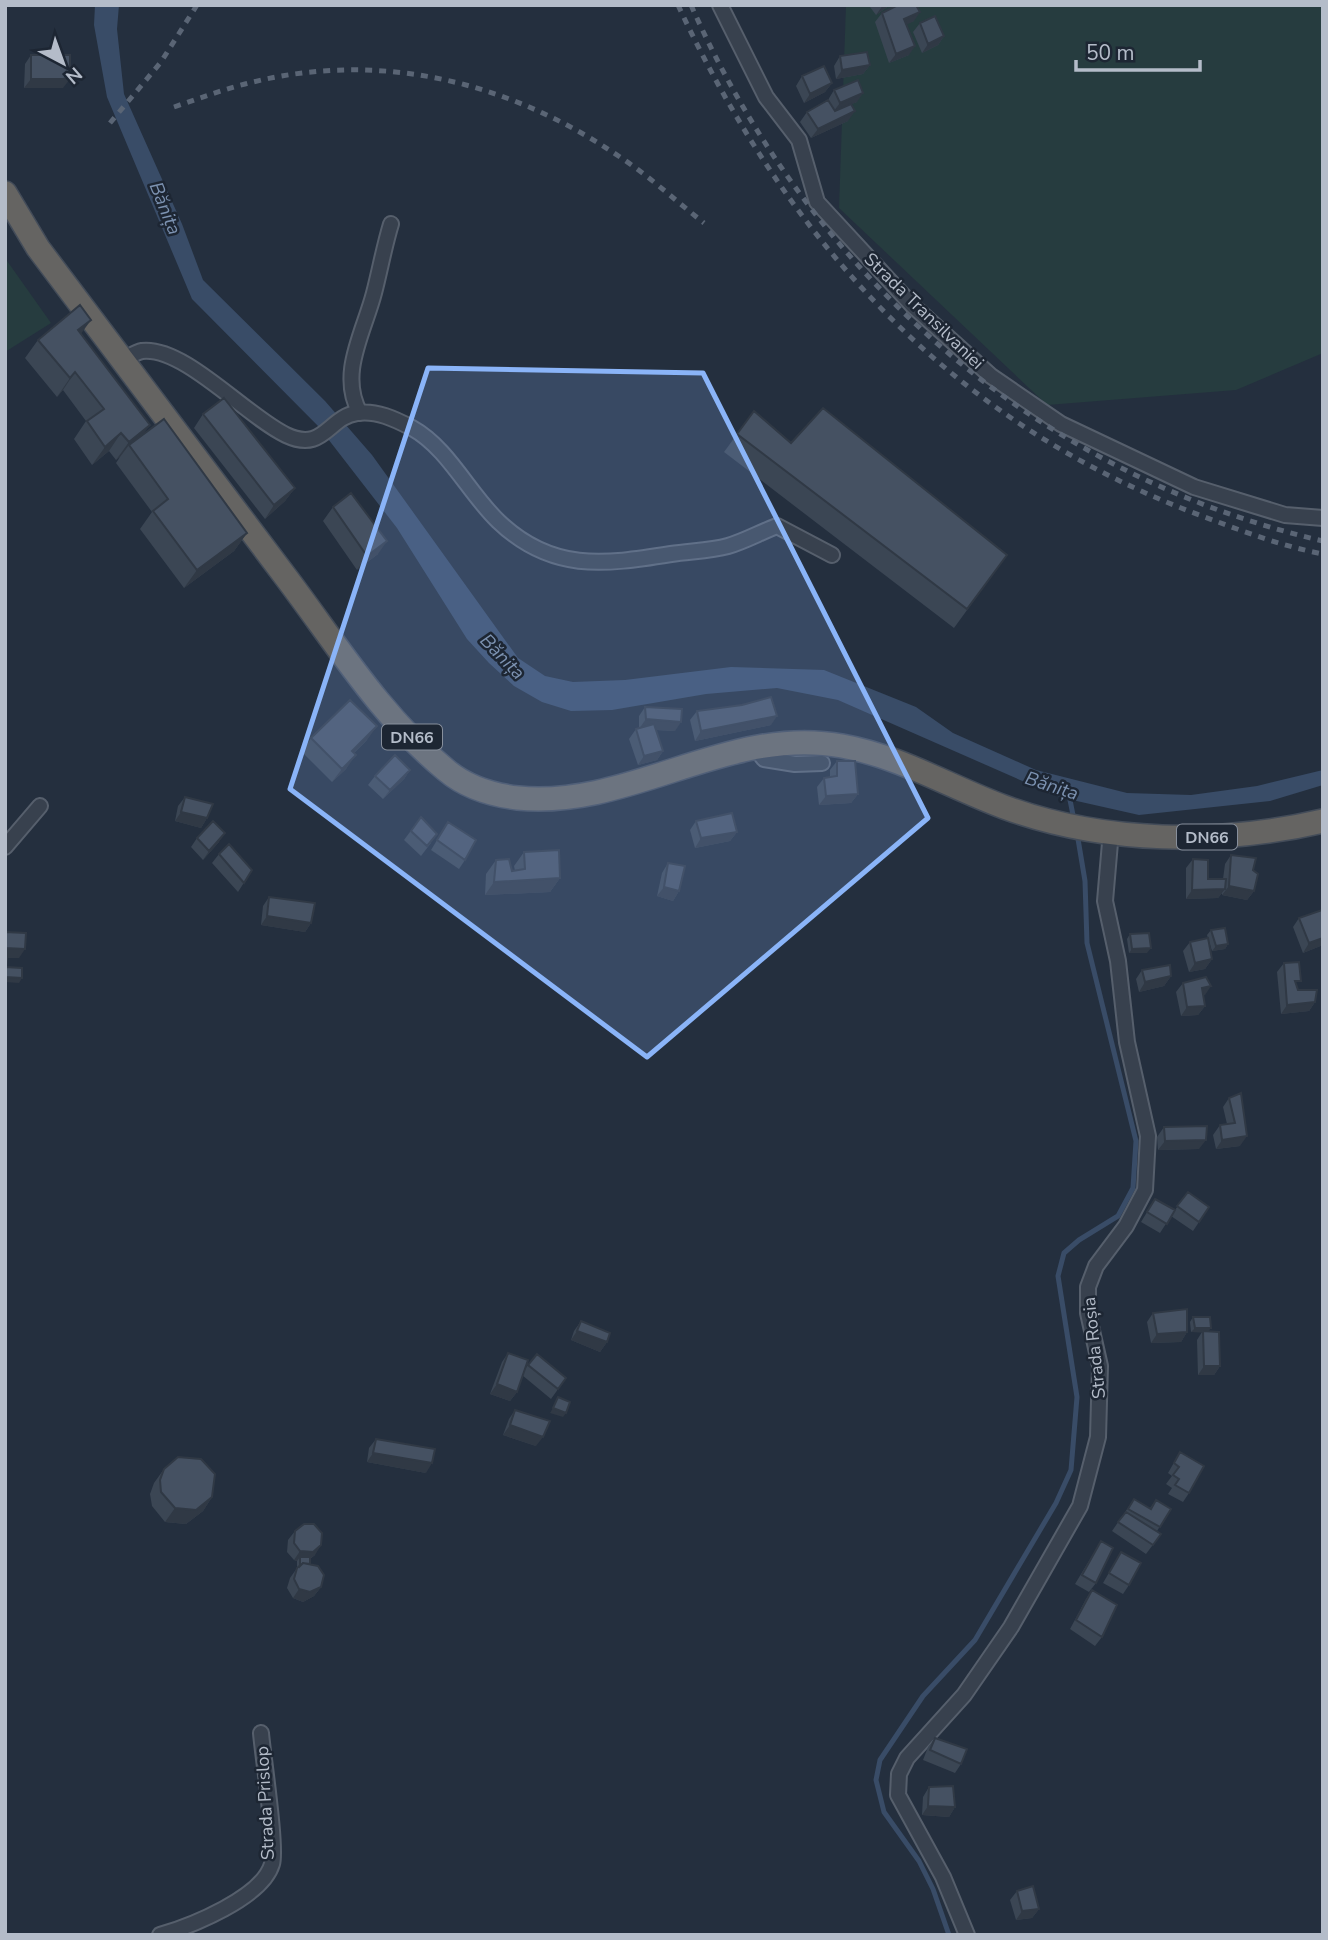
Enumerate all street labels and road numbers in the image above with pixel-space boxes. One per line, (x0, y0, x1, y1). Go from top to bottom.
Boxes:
street label: Strada Transilvaniei (859, 247, 989, 375)
road number: DN66 (382, 724, 442, 750)
road number: DN66 (1177, 824, 1237, 850)
street label: Strada Roșia (1077, 1296, 1111, 1400)
street label: Strada Prislop (250, 1745, 280, 1861)

